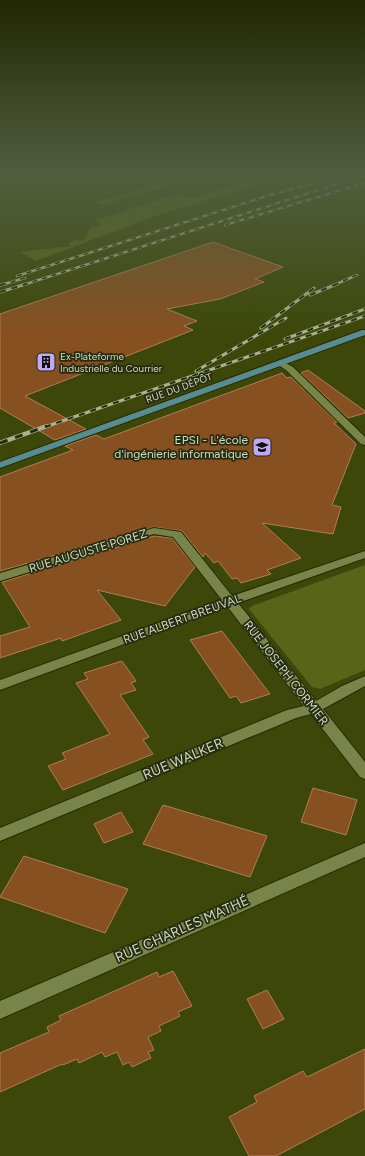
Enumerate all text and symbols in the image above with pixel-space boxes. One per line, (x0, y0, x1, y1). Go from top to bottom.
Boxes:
place label: Ex-Plateforme Industrielle du Courrier (60, 350, 163, 375)
building icon: Ex-Plateforme Industrielle du Courrier (35, 351, 57, 373)
street label: RUE DU DÉPÔT (144, 370, 215, 406)
place label: EPSI - L'école d'ingénierie informatique (114, 433, 248, 461)
school or university icon: EPSI - L'école d'ingénierie informatique (251, 436, 273, 458)
street label: RUE AUGUSTE POREZ (27, 526, 149, 576)
street label: RUE ALBERT BREUVAL (121, 591, 244, 647)
street label: RUE JOSEPH CORMIER (241, 618, 331, 728)
street label: RUE WALKER (140, 734, 226, 784)
street label: RUE CHARLES MATHÉ (113, 892, 251, 966)

